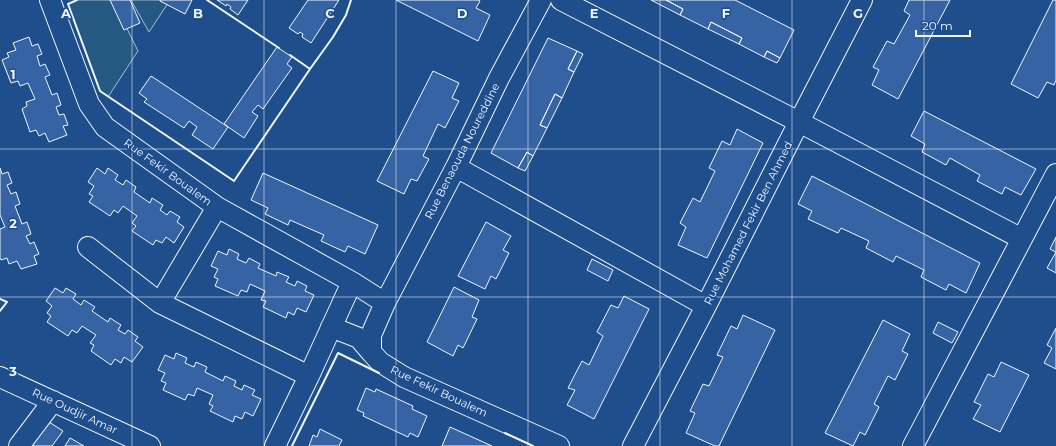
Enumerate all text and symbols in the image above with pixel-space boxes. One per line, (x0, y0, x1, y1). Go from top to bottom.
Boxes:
text: A (60, 5, 72, 21)
text: B (193, 5, 203, 21)
text: C (325, 5, 335, 21)
text: D (457, 5, 468, 21)
text: E (590, 5, 599, 21)
text: F (722, 5, 730, 21)
text: G (853, 5, 863, 21)
scale bar (916, 12, 970, 38)
text: 20 m (922, 18, 953, 33)
text: 1 (10, 66, 16, 82)
street label: Rue Benaouda Noureddine (421, 80, 503, 221)
street label: Rue Fekir Boualem (121, 135, 215, 209)
street label: Rue Mohamed Fekir Ben Ahmed (701, 139, 795, 307)
text: 2 (9, 215, 17, 231)
street label: Rue Fekir Boualem (388, 362, 490, 420)
text: 3 (8, 363, 17, 379)
street label: Rue Oudjir Amar (30, 385, 120, 437)

